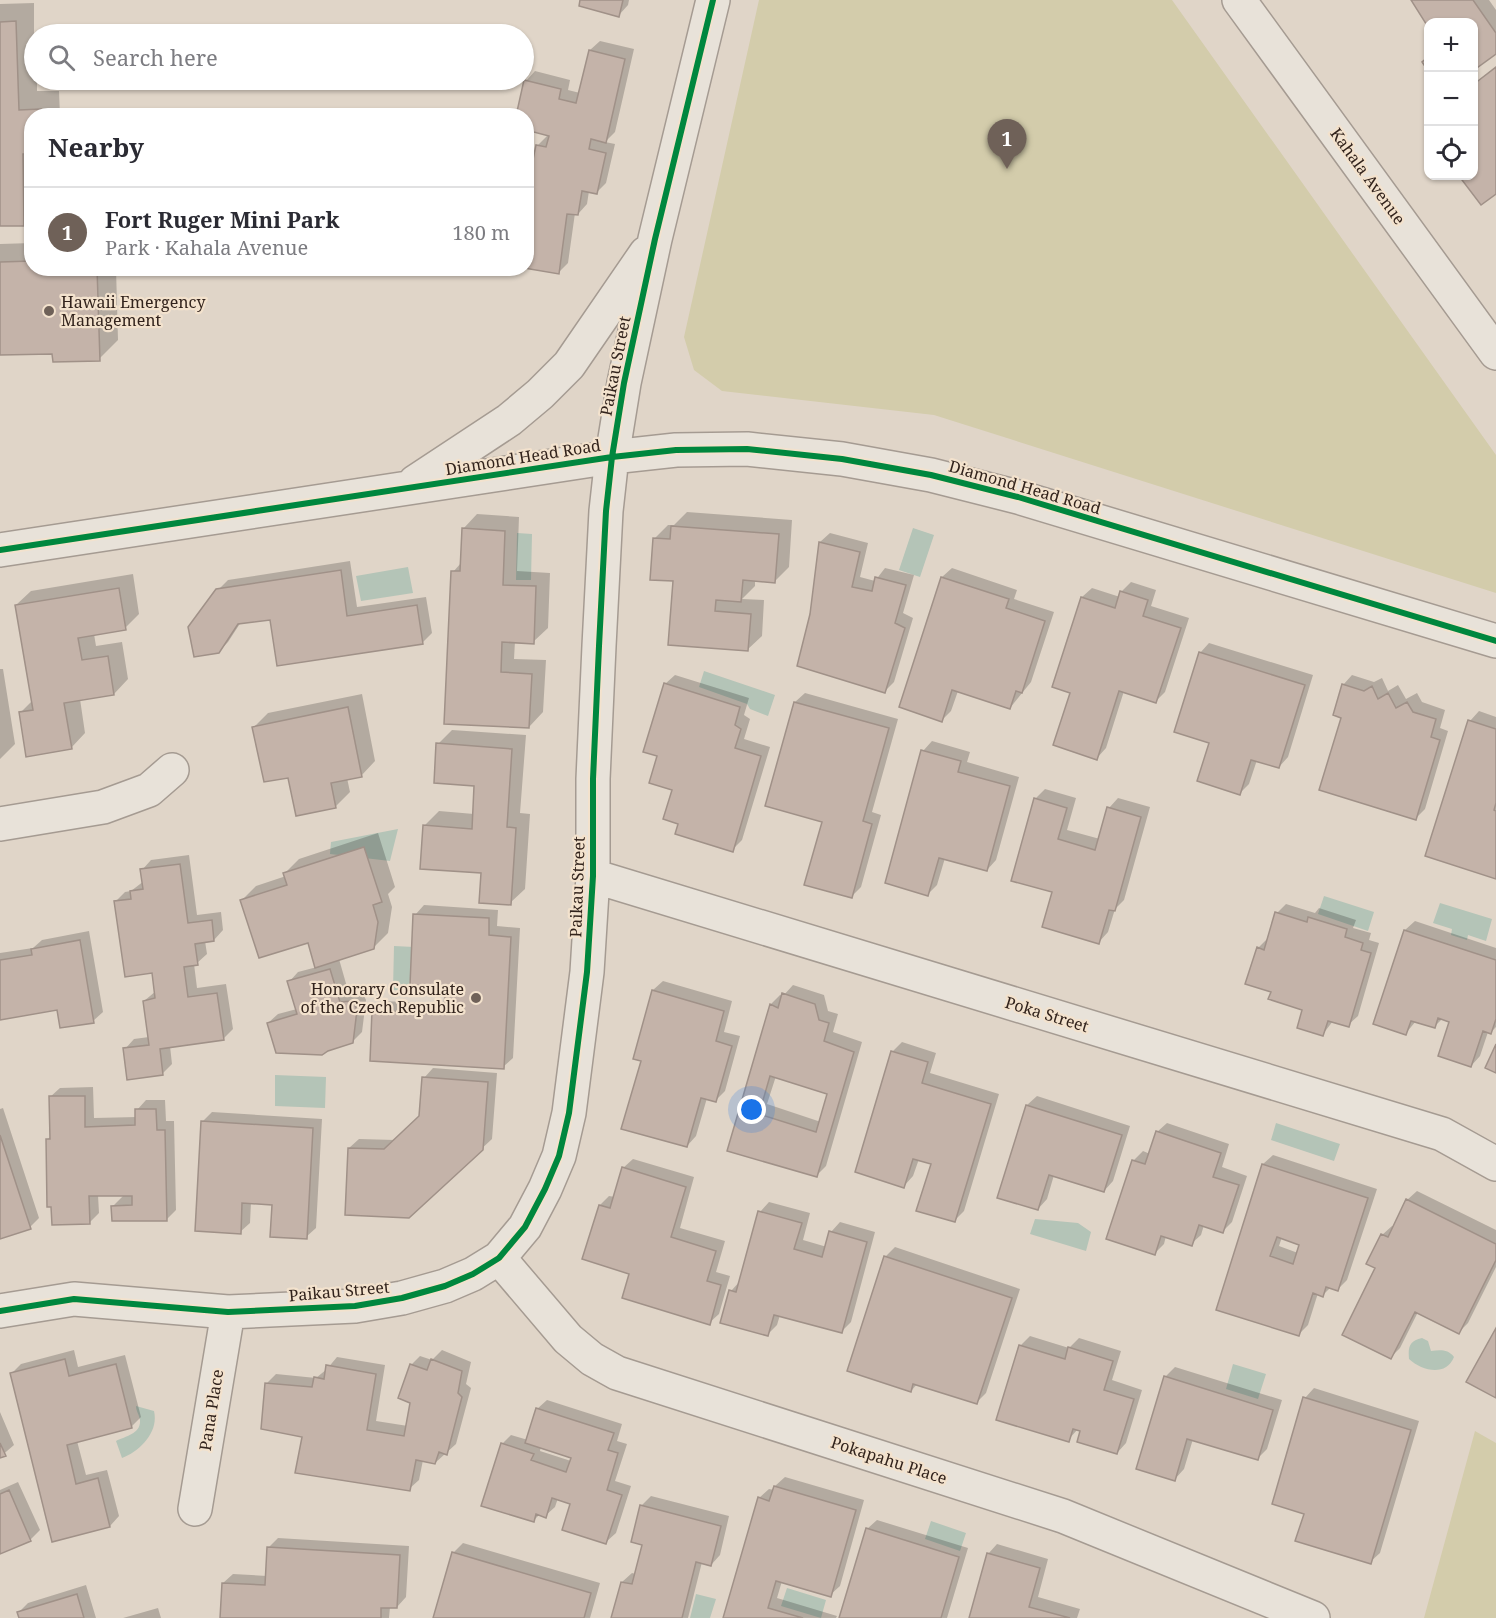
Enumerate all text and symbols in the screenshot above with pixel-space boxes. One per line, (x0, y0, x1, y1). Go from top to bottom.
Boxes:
map controls (1424, 18, 1478, 180)
button: + (1424, 18, 1478, 72)
search box (24, 24, 534, 90)
icon: search (45, 41, 78, 74)
text: Search here (93, 42, 218, 72)
button: − (1424, 72, 1478, 126)
pin: 1 (988, 120, 1026, 169)
street label: Kahala Avenue (1325, 123, 1411, 229)
button: locate (1424, 126, 1478, 180)
text: Nearby (48, 129, 144, 165)
text: Fort Ruger Mini Park (105, 204, 339, 234)
text: 1 (62, 219, 73, 246)
text: 180 m (452, 219, 510, 246)
text: Park · Kahala Avenue (105, 234, 308, 261)
place label: Hawaii Emergency Management (61, 291, 206, 331)
marker: Hawaii Emergency Management (42, 304, 56, 318)
street label: Paikau Street (595, 314, 636, 418)
street label: Diamond Head Road (444, 434, 603, 480)
street label: Diamond Head Road (946, 455, 1104, 519)
street label: Paikau Street (564, 836, 590, 938)
place label: Honorary Consulate of the Czech Republic (301, 978, 464, 1018)
marker: Honorary Consulate of the Czech Republic (469, 991, 483, 1005)
street label: Poka Street (1003, 991, 1092, 1037)
your location (737, 1095, 766, 1124)
street label: Paikau Street (288, 1276, 391, 1306)
street label: Pana Place (194, 1368, 228, 1452)
street label: Pokapahu Place (828, 1431, 950, 1489)

